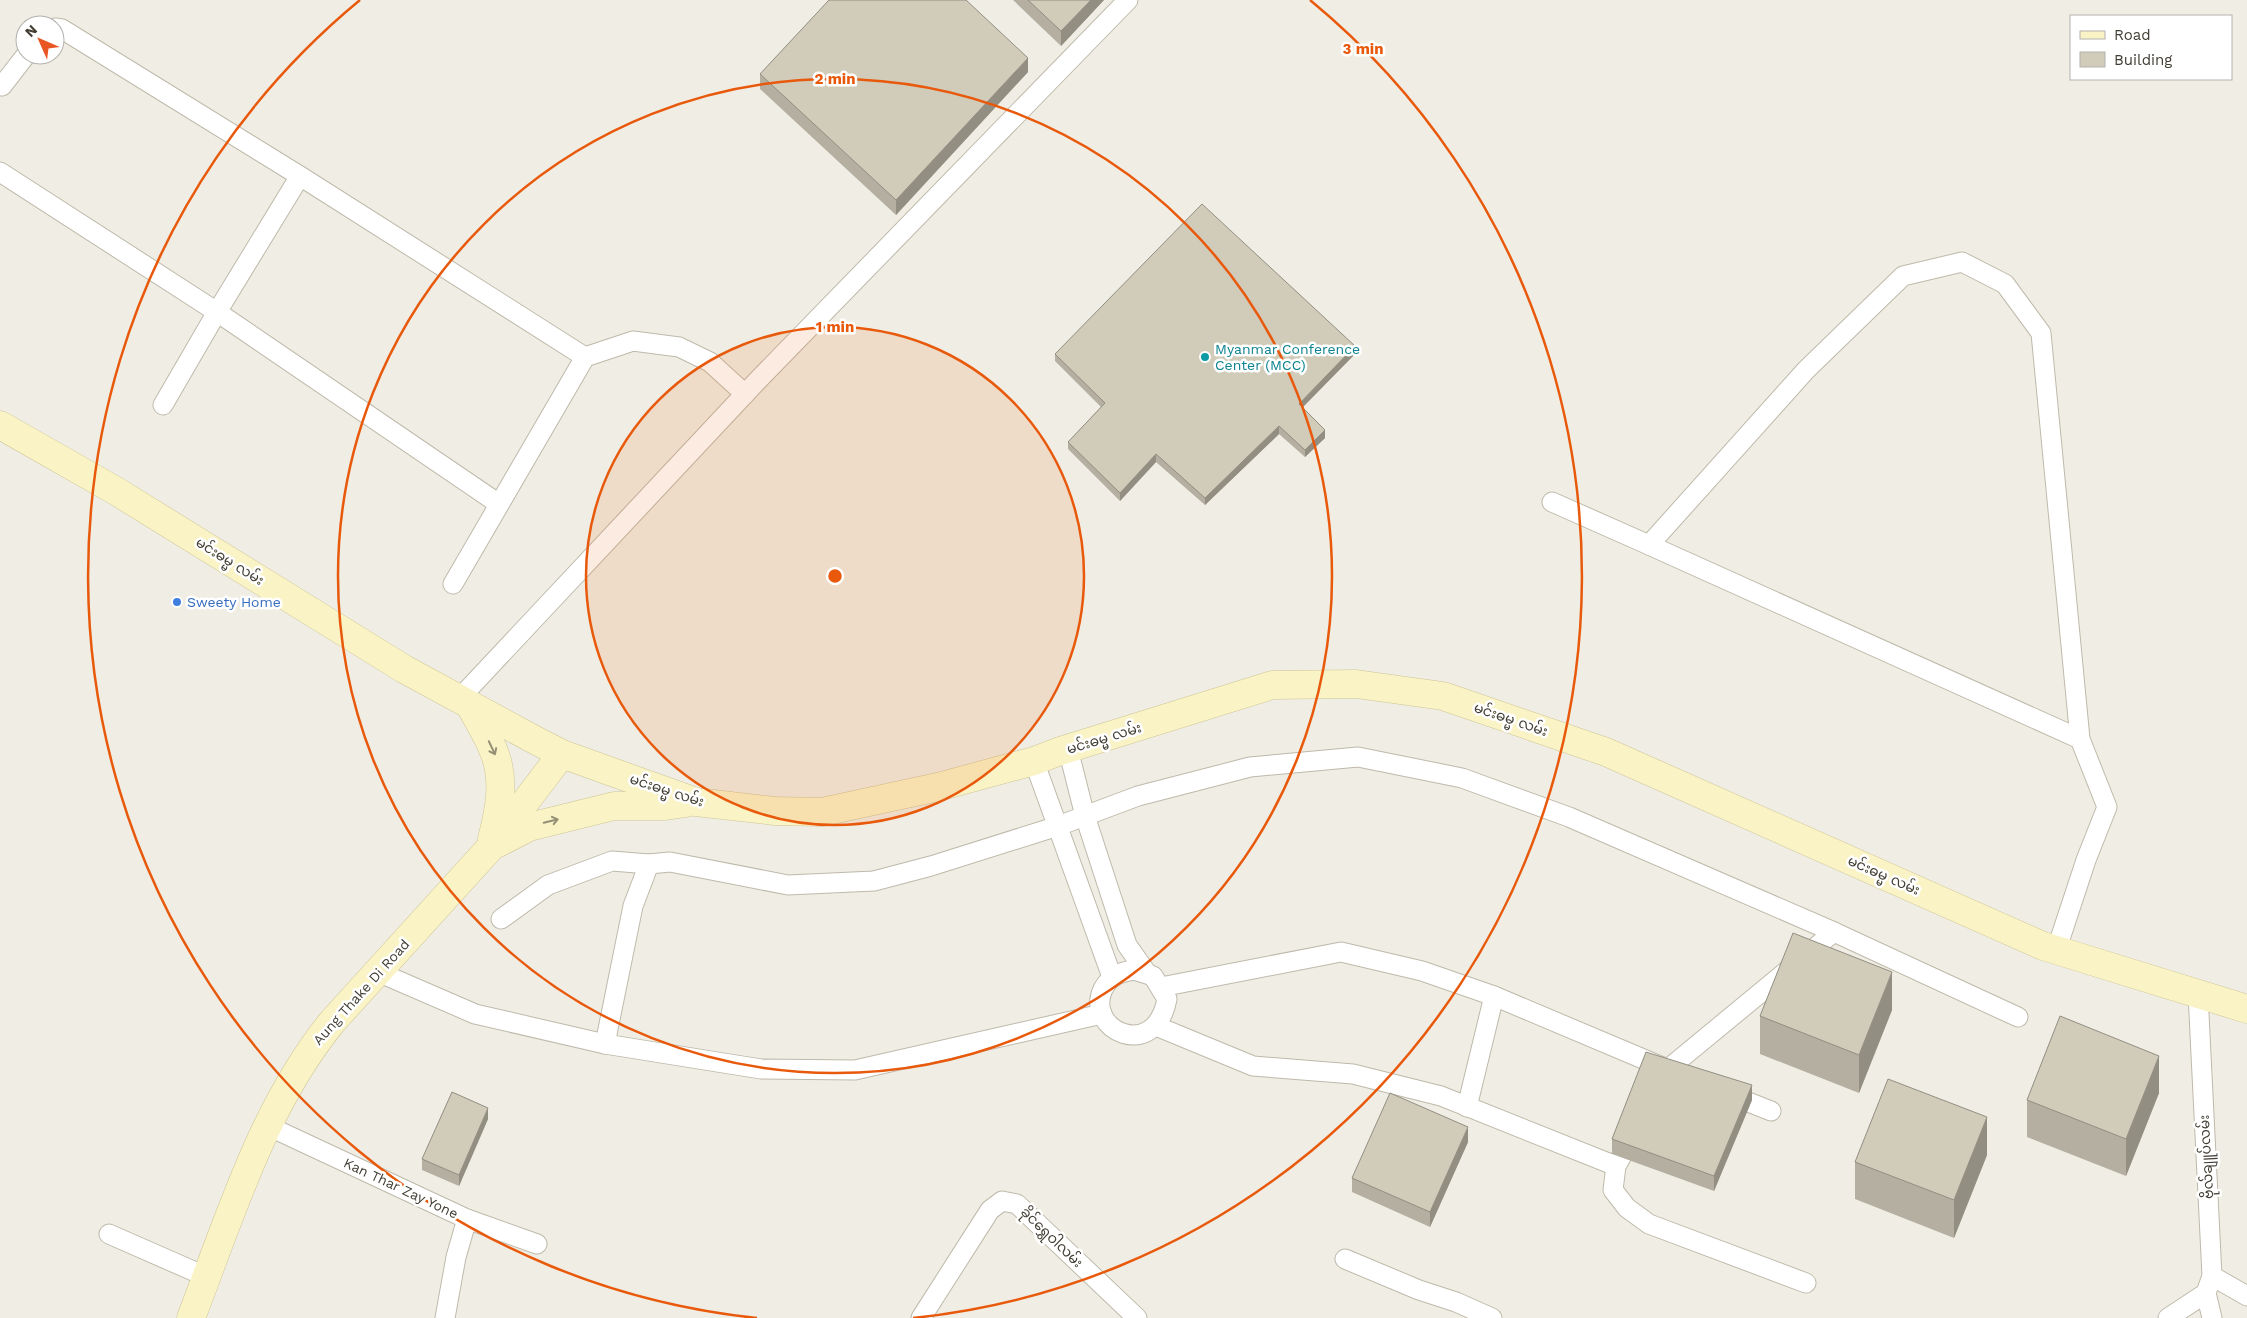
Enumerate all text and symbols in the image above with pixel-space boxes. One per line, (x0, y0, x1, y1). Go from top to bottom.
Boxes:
north arrow (15, 15, 65, 65)
legend (2070, 15, 2232, 80)
text: N (21, 21, 40, 40)
text: Road (2114, 26, 2151, 44)
text: 3 min (1343, 40, 1383, 58)
text: Building (2114, 51, 2172, 69)
text: 2 min (814, 70, 856, 88)
text: 1 min (816, 318, 854, 336)
place label: Myanmar Conference Center (MCC) (1215, 341, 1360, 373)
marker: Myanmar Conference Center (MCC) (1199, 351, 1211, 363)
street label: မင်းဓမ္မ လမ်း (191, 532, 268, 592)
centre of rings (826, 567, 844, 585)
place label: Sweety Home (187, 594, 281, 610)
marker: Sweety Home (171, 596, 183, 608)
street label: မင်းဓမ္မ လမ်း (1471, 697, 1551, 743)
street label: မင်းဓမ္မ လမ်း (1064, 717, 1144, 761)
one-way arrow (488, 740, 498, 755)
street label: မင်းဓမ္မ လမ်း (626, 769, 707, 814)
one-way arrow (542, 816, 558, 825)
street label: မင်းဓမ္မ လမ်း (1844, 850, 1923, 902)
street label: Aung Thake Di Road (309, 936, 413, 1048)
street label: ဗိုလ်ချူပ်လမ်း (2194, 1114, 2220, 1200)
street label: Kan Thar Zay Yone (341, 1154, 461, 1222)
street label: ခိုင်ရွှေဝါလမ်း (1015, 1202, 1088, 1273)

